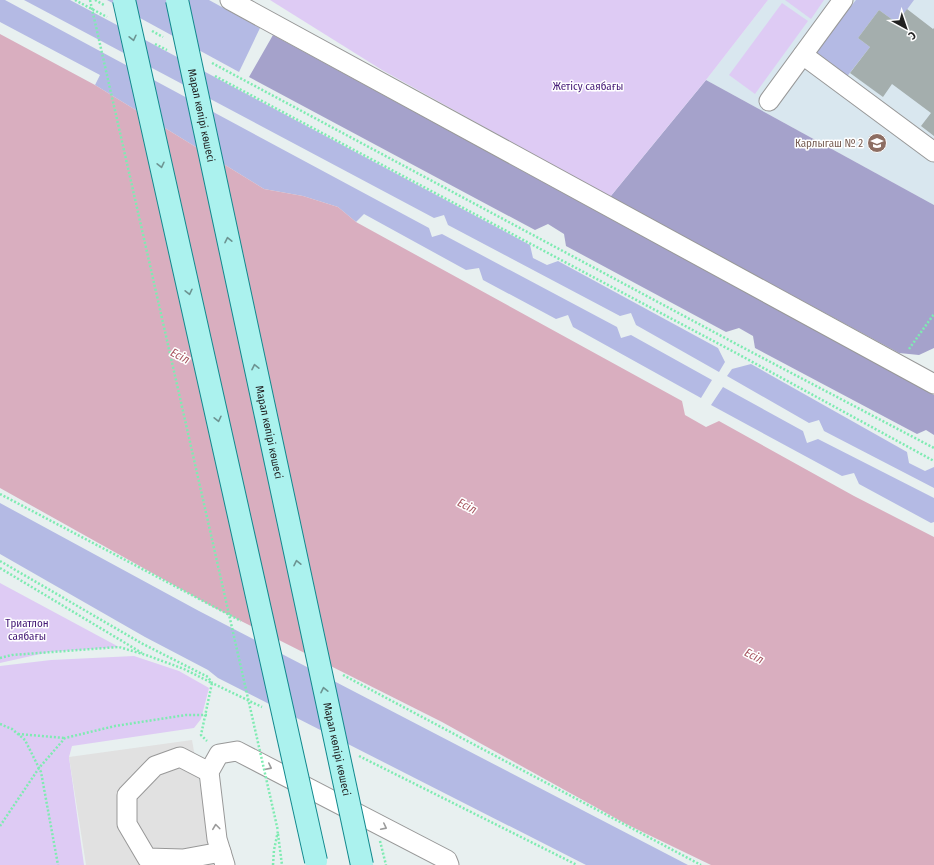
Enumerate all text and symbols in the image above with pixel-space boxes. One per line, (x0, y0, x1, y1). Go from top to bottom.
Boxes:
north arrow (886, 8, 926, 48)
text: С (906, 28, 918, 42)
one-way arrow (128, 35, 136, 41)
street label: Марал көпірі көшесі (185, 68, 218, 164)
park label: Жетісу саябағы (553, 80, 623, 93)
school or university icon: Карлыгаш № 2 (866, 132, 888, 154)
place label: Карлыгаш № 2 (795, 137, 863, 150)
one-way arrow (157, 162, 165, 168)
one-way arrow (224, 237, 233, 243)
one-way arrow (185, 289, 193, 295)
water label: Есіл (168, 345, 192, 367)
one-way arrow (252, 364, 260, 370)
street label: Марал көпірі көшесі (253, 385, 285, 480)
one-way arrow (213, 416, 221, 422)
water label: Есіл (455, 495, 479, 517)
one-way arrow (293, 560, 302, 566)
park label: Триатлон саябағы (5, 617, 49, 643)
water label: Есіл (742, 645, 766, 667)
one-way arrow (321, 687, 329, 693)
street label: Марал көпірі көшесі (320, 701, 353, 797)
one-way arrow (264, 763, 272, 770)
one-way arrow (380, 822, 387, 830)
one-way arrow (211, 824, 220, 830)

